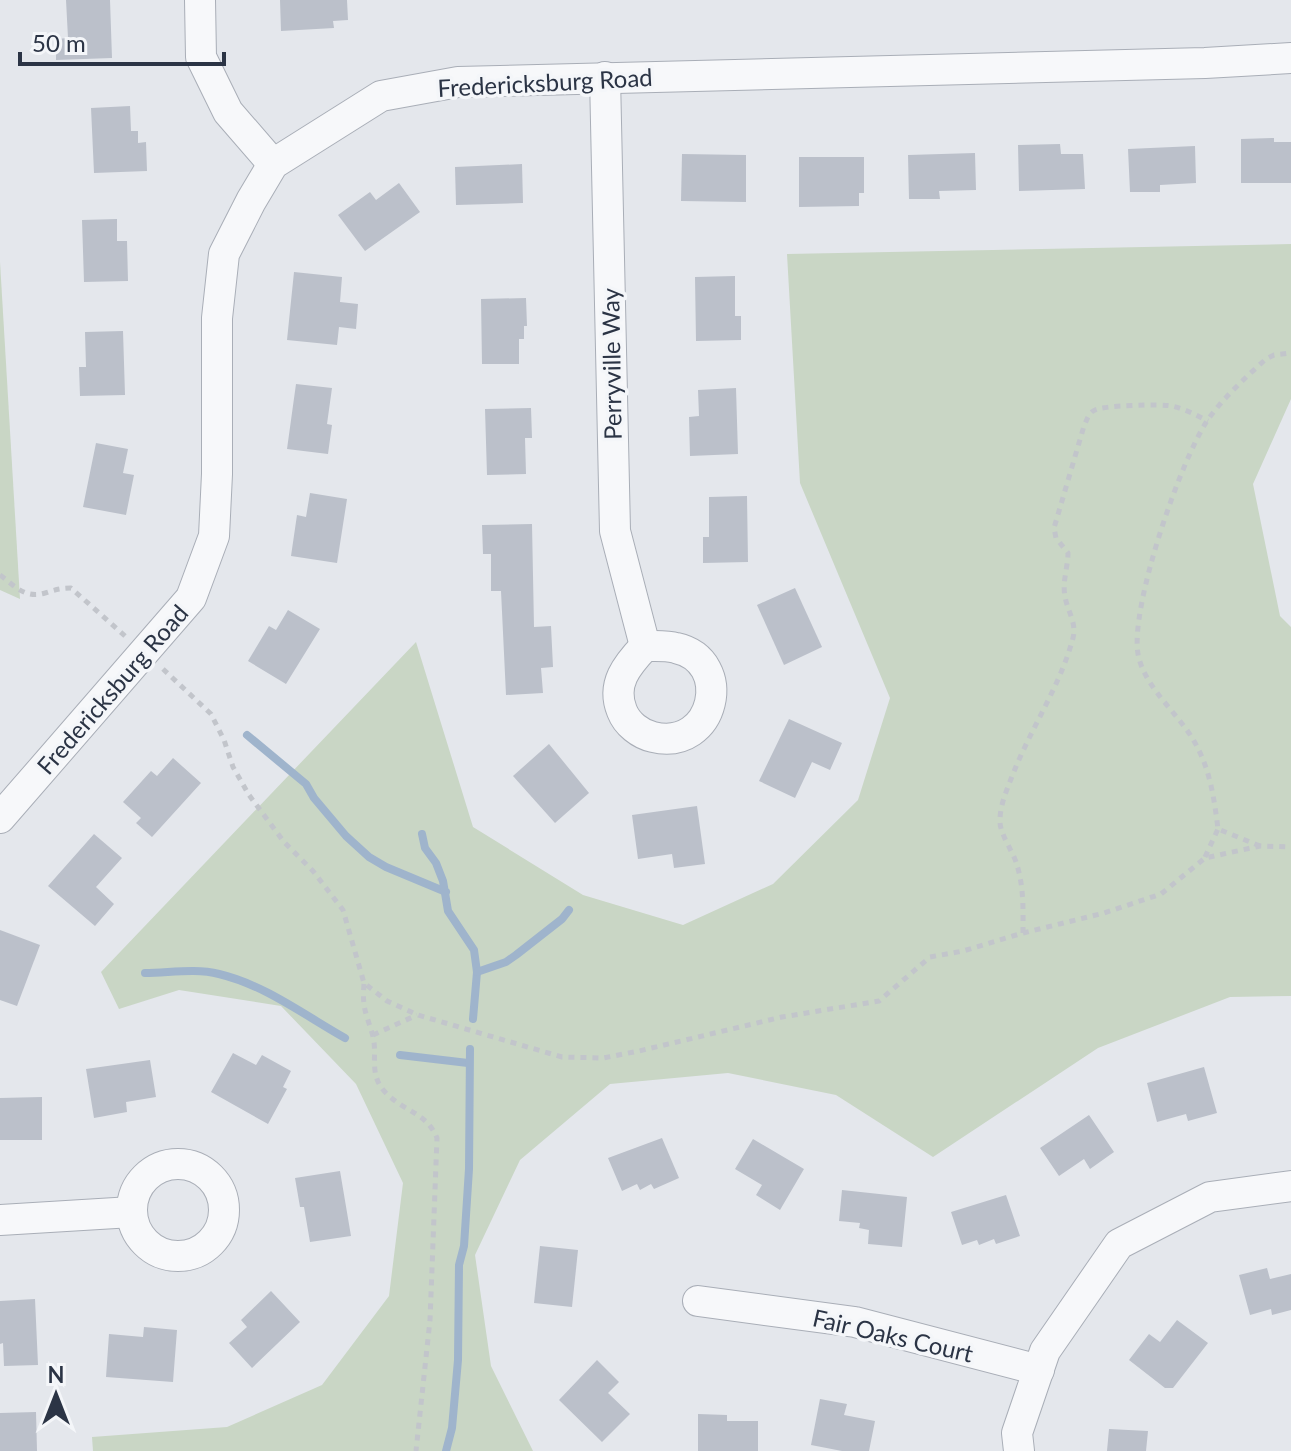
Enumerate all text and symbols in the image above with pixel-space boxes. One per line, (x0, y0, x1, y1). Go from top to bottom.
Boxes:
scale bar (20, 16, 224, 66)
text: 50 m (32, 28, 86, 57)
street label: Fredericksburg Road (437, 62, 653, 102)
street label: Perryville Way (595, 287, 627, 440)
street label: Fredericksburg Road (30, 598, 194, 780)
street label: Fair Oaks Court (810, 1302, 976, 1368)
north arrow (16, 1355, 96, 1435)
text: N (48, 1361, 64, 1388)

